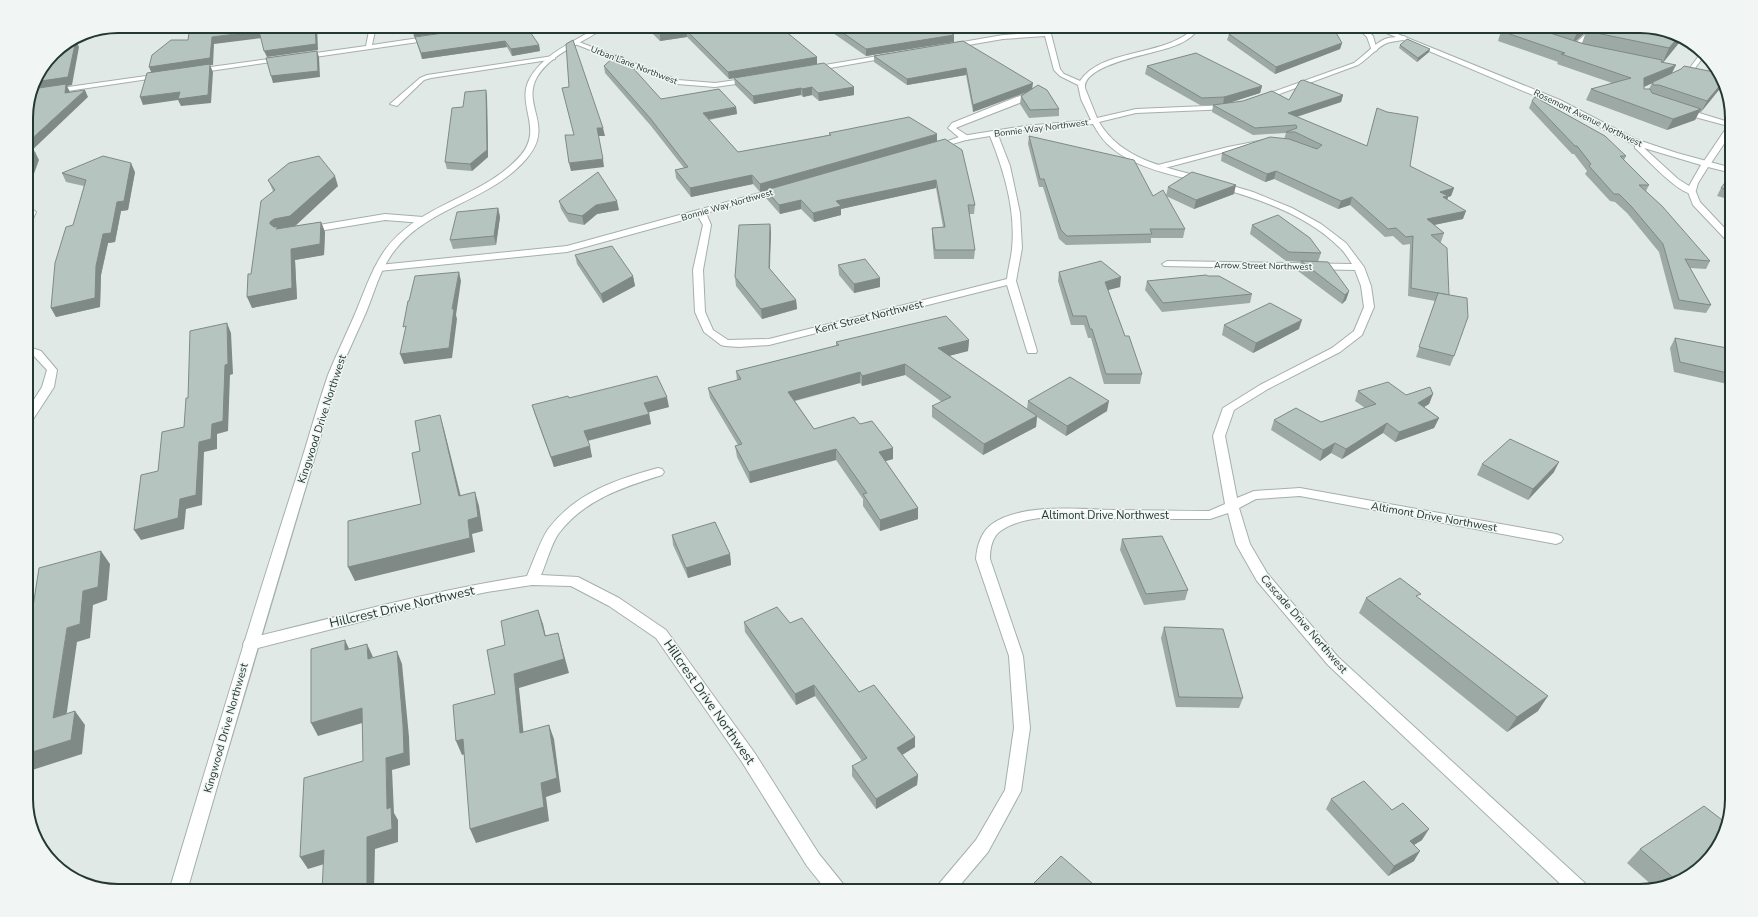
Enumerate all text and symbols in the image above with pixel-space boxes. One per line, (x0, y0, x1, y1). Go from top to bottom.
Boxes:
street label: Urban Lane Northwest (589, 43, 680, 87)
street label: Rosemont Avenue Northwest (1532, 86, 1645, 150)
street label: Bonnie Way Northwest (993, 116, 1090, 140)
street label: Bonnie Way Northwest (680, 186, 775, 224)
street label: Arrow Street Northwest (1214, 259, 1313, 273)
street label: Kent Street Northwest (813, 296, 925, 338)
street label: Kingwood Drive Northwest (294, 353, 350, 485)
street label: Altimont Drive Northwest (1370, 499, 1498, 535)
street label: Altimont Drive Northwest (1041, 508, 1169, 523)
street label: Cascade Drive Northwest (1257, 572, 1351, 677)
street label: Hillcrest Drive Northwest (328, 581, 477, 632)
street label: Hillcrest Drive Northwest (659, 636, 759, 768)
street label: Kingwood Drive Northwest (200, 661, 252, 795)

